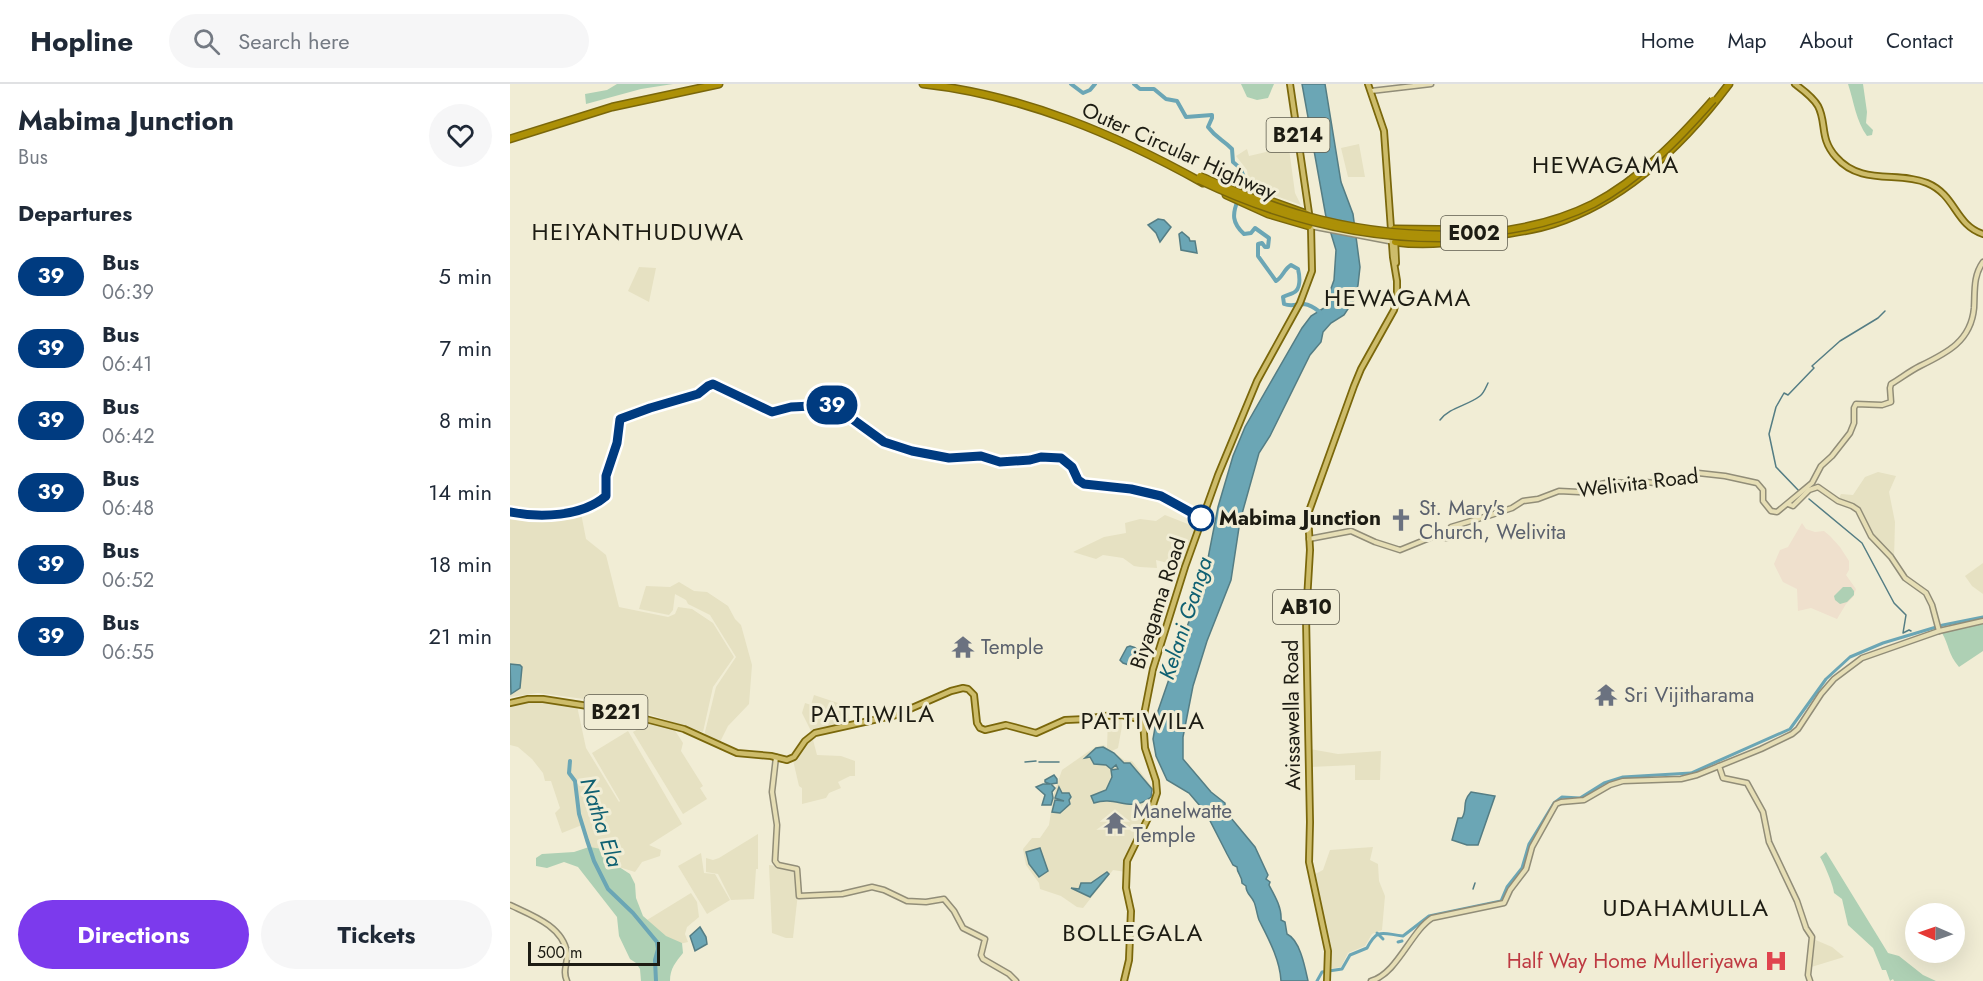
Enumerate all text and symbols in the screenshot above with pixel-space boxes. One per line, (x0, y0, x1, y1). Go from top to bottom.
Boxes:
search box (169, 14, 589, 68)
text: Hopline (30, 21, 133, 62)
icon: search (190, 25, 223, 58)
text: Search here (238, 25, 350, 57)
text: Home (1641, 26, 1694, 56)
text: Map (1727, 26, 1767, 56)
text: About (1800, 26, 1853, 56)
text: Contact (1886, 26, 1953, 56)
street label: Outer Circular Highway (1077, 95, 1282, 208)
text: Mabima Junction (18, 100, 234, 141)
button: heart (429, 104, 492, 167)
road number: B214 (1266, 118, 1330, 152)
text: Bus (18, 143, 48, 172)
district label: HEWAGAMA (1532, 147, 1680, 182)
text: Departures (18, 197, 132, 229)
district label: HEIYANTHUDUWA (531, 214, 745, 249)
road number: E002 (1441, 216, 1507, 250)
text: Bus (102, 246, 139, 278)
text: 5 min (439, 260, 492, 292)
text: 39 (37, 261, 65, 291)
text: 06:39 (102, 278, 154, 307)
district label: HEWAGAMA (1324, 280, 1472, 315)
text: Bus (102, 318, 139, 350)
text: 7 min (439, 332, 492, 364)
text: 39 (37, 333, 65, 363)
text: 06:41 (102, 350, 152, 379)
line badge: 39 (805, 386, 859, 424)
text: Bus (102, 390, 139, 422)
text: 39 (818, 390, 846, 420)
text: 8 min (439, 404, 492, 436)
text: 39 (37, 405, 65, 435)
text: 06:42 (102, 422, 155, 451)
street label: Welivita Road (1576, 461, 1700, 505)
text: Bus (102, 462, 139, 494)
text: 14 min (428, 476, 492, 508)
text: 39 (37, 477, 65, 507)
place label: St. Mary's Church, Welivita (1419, 493, 1566, 547)
text: 06:48 (102, 494, 154, 523)
place label: Mabima Junction (1219, 503, 1381, 533)
marker: Mabima Junction (1188, 505, 1214, 531)
church icon: St. Mary's Church, Welivita (1388, 507, 1414, 533)
street label: Biyagama Road (1123, 533, 1193, 673)
text: Bus (102, 534, 139, 566)
text: 18 min (429, 548, 492, 580)
text: 39 (37, 549, 65, 579)
water label: Kelani Ganga (1150, 553, 1220, 683)
text: 06:52 (102, 566, 154, 595)
road number: AB10 (1273, 590, 1339, 624)
text: Bus (102, 606, 139, 638)
text: 21 min (429, 620, 492, 652)
text: 39 (37, 621, 65, 651)
place label: Temple (981, 632, 1044, 662)
temple icon: Temple (950, 634, 976, 660)
text: 06:55 (102, 638, 154, 667)
street label: Avissawella Road (1276, 639, 1308, 791)
place label: Sri Vijitharama (1624, 680, 1754, 710)
temple icon: Sri Vijitharama (1593, 682, 1619, 708)
road number: B221 (584, 695, 648, 729)
district label: PATTIWILA (810, 696, 936, 731)
district label: PATTIWILA (1080, 703, 1206, 738)
water label: Natha Ela (572, 773, 632, 871)
place label: Manelwatte Temple (1133, 796, 1232, 850)
temple icon: Manelwatte Temple (1102, 810, 1128, 836)
district label: UDAHAMULLA (1602, 890, 1770, 925)
button: Directions (18, 900, 249, 969)
button: Tickets (261, 900, 492, 969)
north arrow (1905, 903, 1965, 963)
map controls (1905, 903, 1965, 963)
district label: BOLLEGALA (1062, 915, 1204, 950)
scale bar (528, 939, 660, 966)
text: 500 m (537, 941, 583, 964)
place label: Half Way Home Mulleriyawa (1507, 946, 1758, 976)
hospital icon: Half Way Home Mulleriyawa (1763, 948, 1789, 974)

